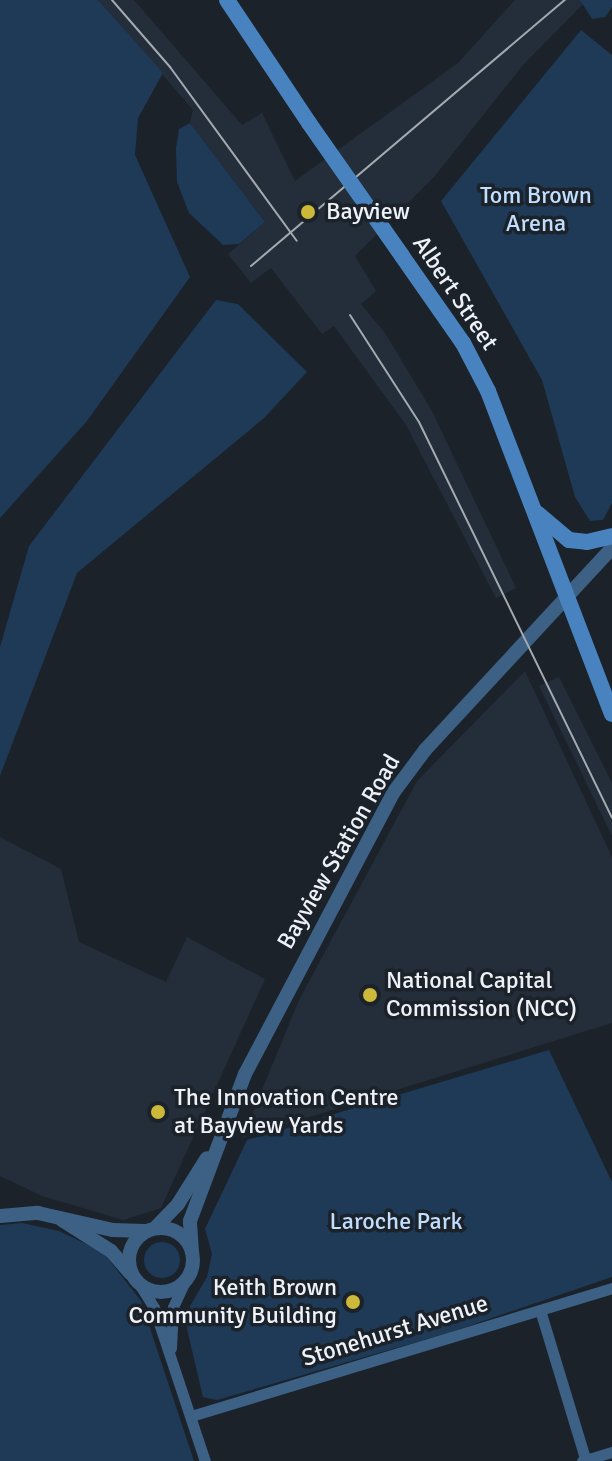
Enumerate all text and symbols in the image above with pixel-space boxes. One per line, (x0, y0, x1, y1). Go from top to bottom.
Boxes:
park label: Tom Brown Arena (480, 182, 592, 238)
place label: Bayview (326, 198, 410, 226)
marker: Bayview (297, 201, 319, 223)
street label: Albert Street (406, 230, 504, 356)
street label: Bayview Station Road (272, 750, 406, 954)
place label: National Capital Commission (NCC) (386, 967, 577, 1023)
marker: National Capital Commission (NCC) (361, 986, 379, 1004)
place label: The Innovation Centre at Bayview Yards (174, 1084, 399, 1140)
marker: The Innovation Centre at Bayview Yards (149, 1103, 167, 1121)
park label: Laroche Park (329, 1208, 463, 1236)
place label: Keith Brown Community Building (128, 1274, 337, 1330)
street label: Stonehurst Avenue (298, 1289, 492, 1373)
marker: Keith Brown Community Building (344, 1293, 362, 1311)

